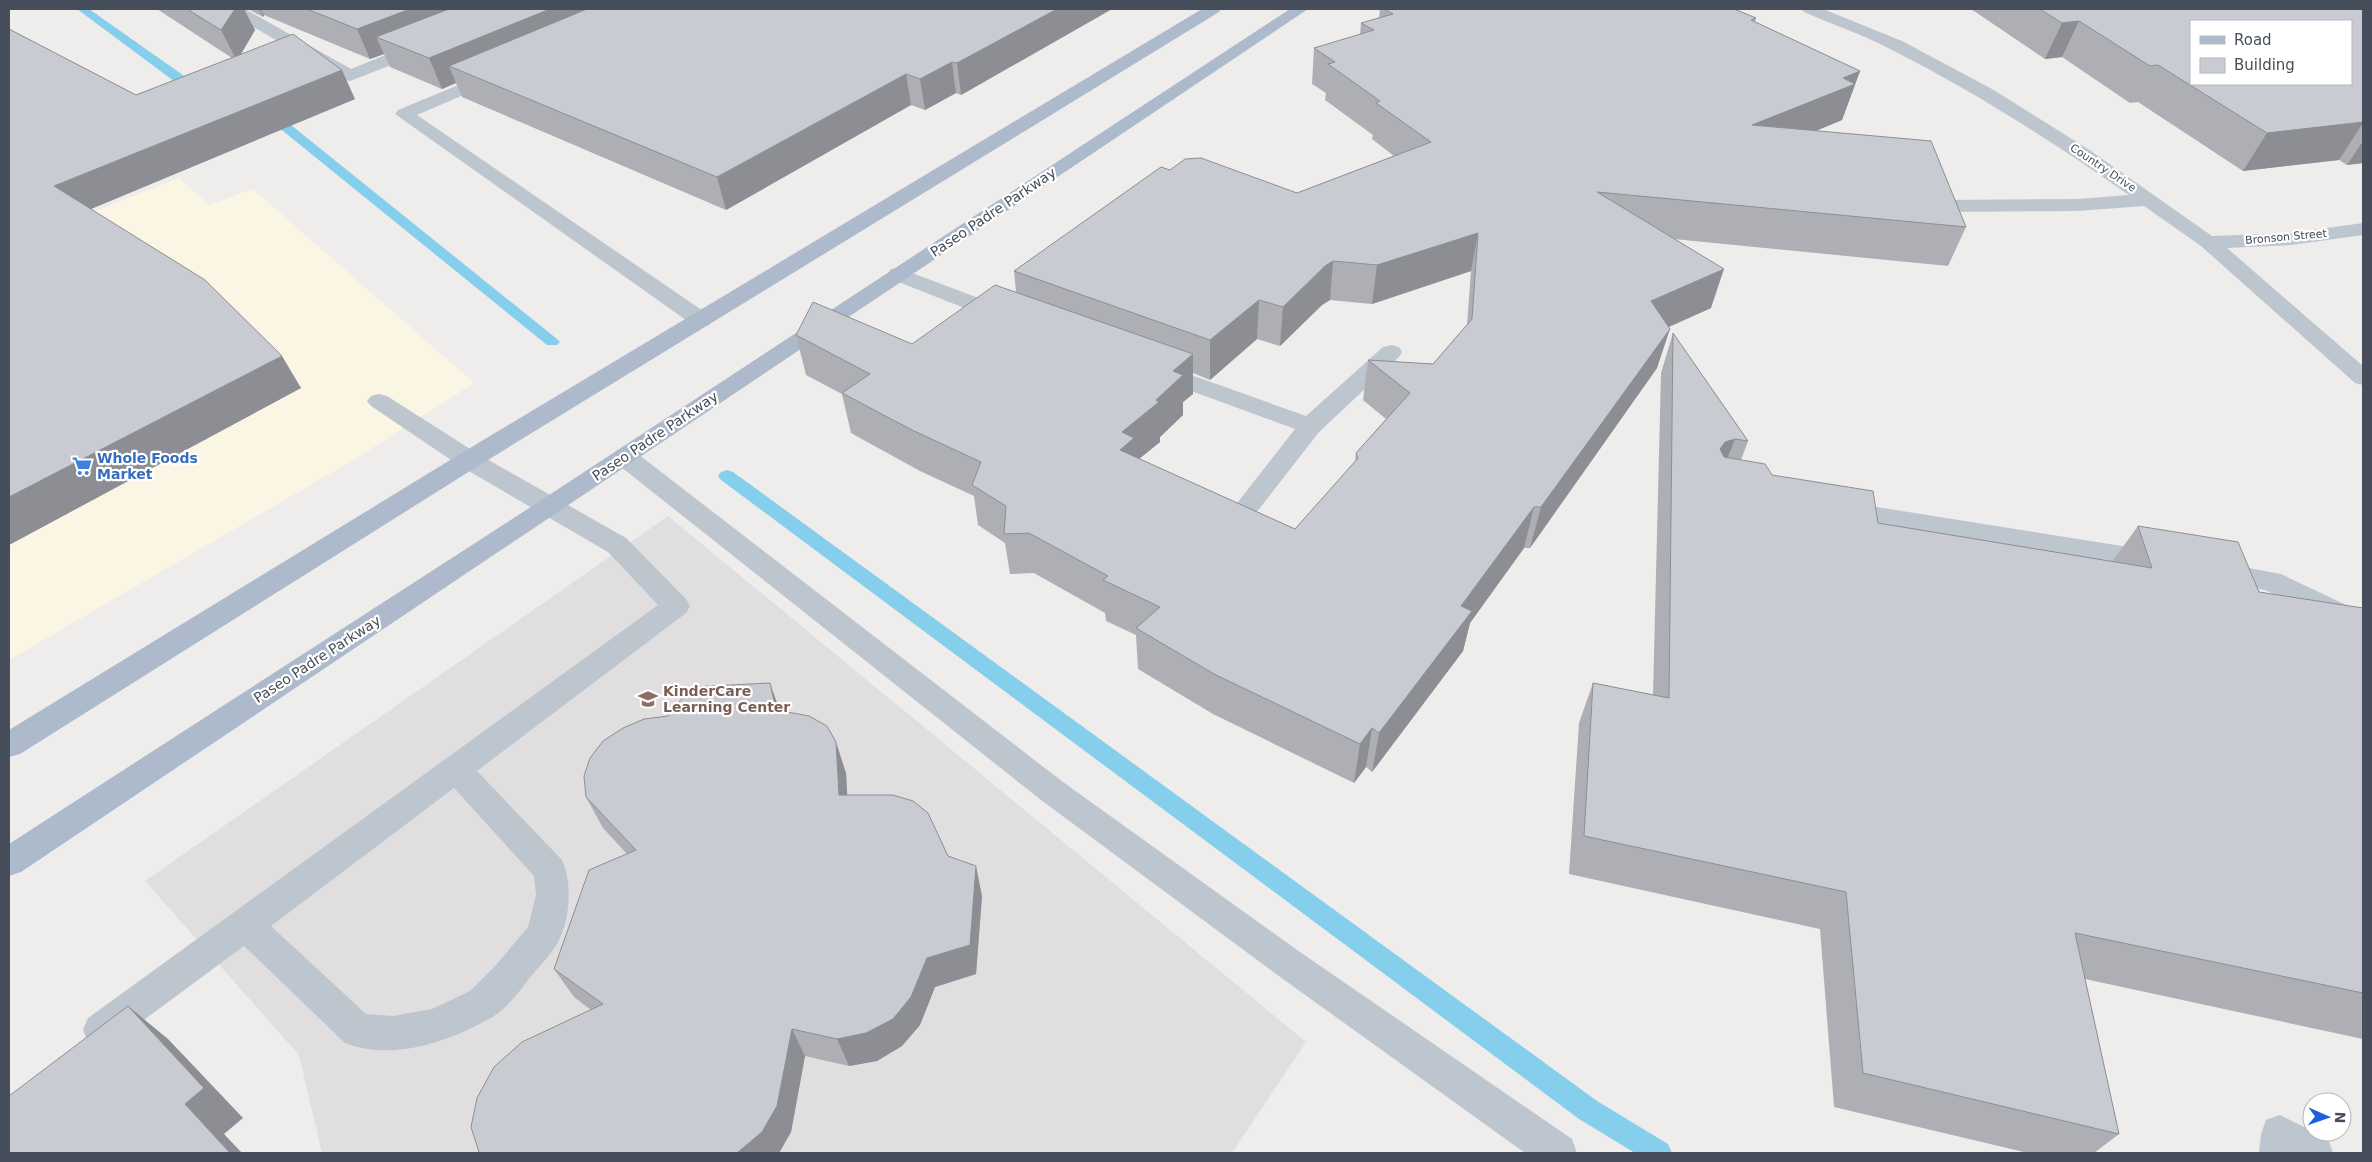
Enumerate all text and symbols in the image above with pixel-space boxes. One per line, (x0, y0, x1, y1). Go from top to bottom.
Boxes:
legend (2190, 20, 2352, 85)
text: Road (2234, 31, 2272, 49)
text: Building (2234, 56, 2295, 74)
street label: Country Drive (2068, 141, 2139, 195)
street label: Paseo Padre Parkway (927, 164, 1059, 260)
street label: Bronson Street (2245, 227, 2328, 247)
street label: Paseo Padre Parkway (589, 388, 721, 484)
place label: Whole Foods Market (97, 450, 198, 482)
supermarket icon: Whole Foods Market (71, 455, 93, 477)
street label: Paseo Padre Parkway (251, 612, 383, 706)
place label: KinderCare Learning Center (663, 683, 790, 715)
school or university icon: KinderCare Learning Center (637, 688, 659, 710)
north arrow (2302, 1092, 2352, 1142)
text: N (2332, 1111, 2348, 1124)

